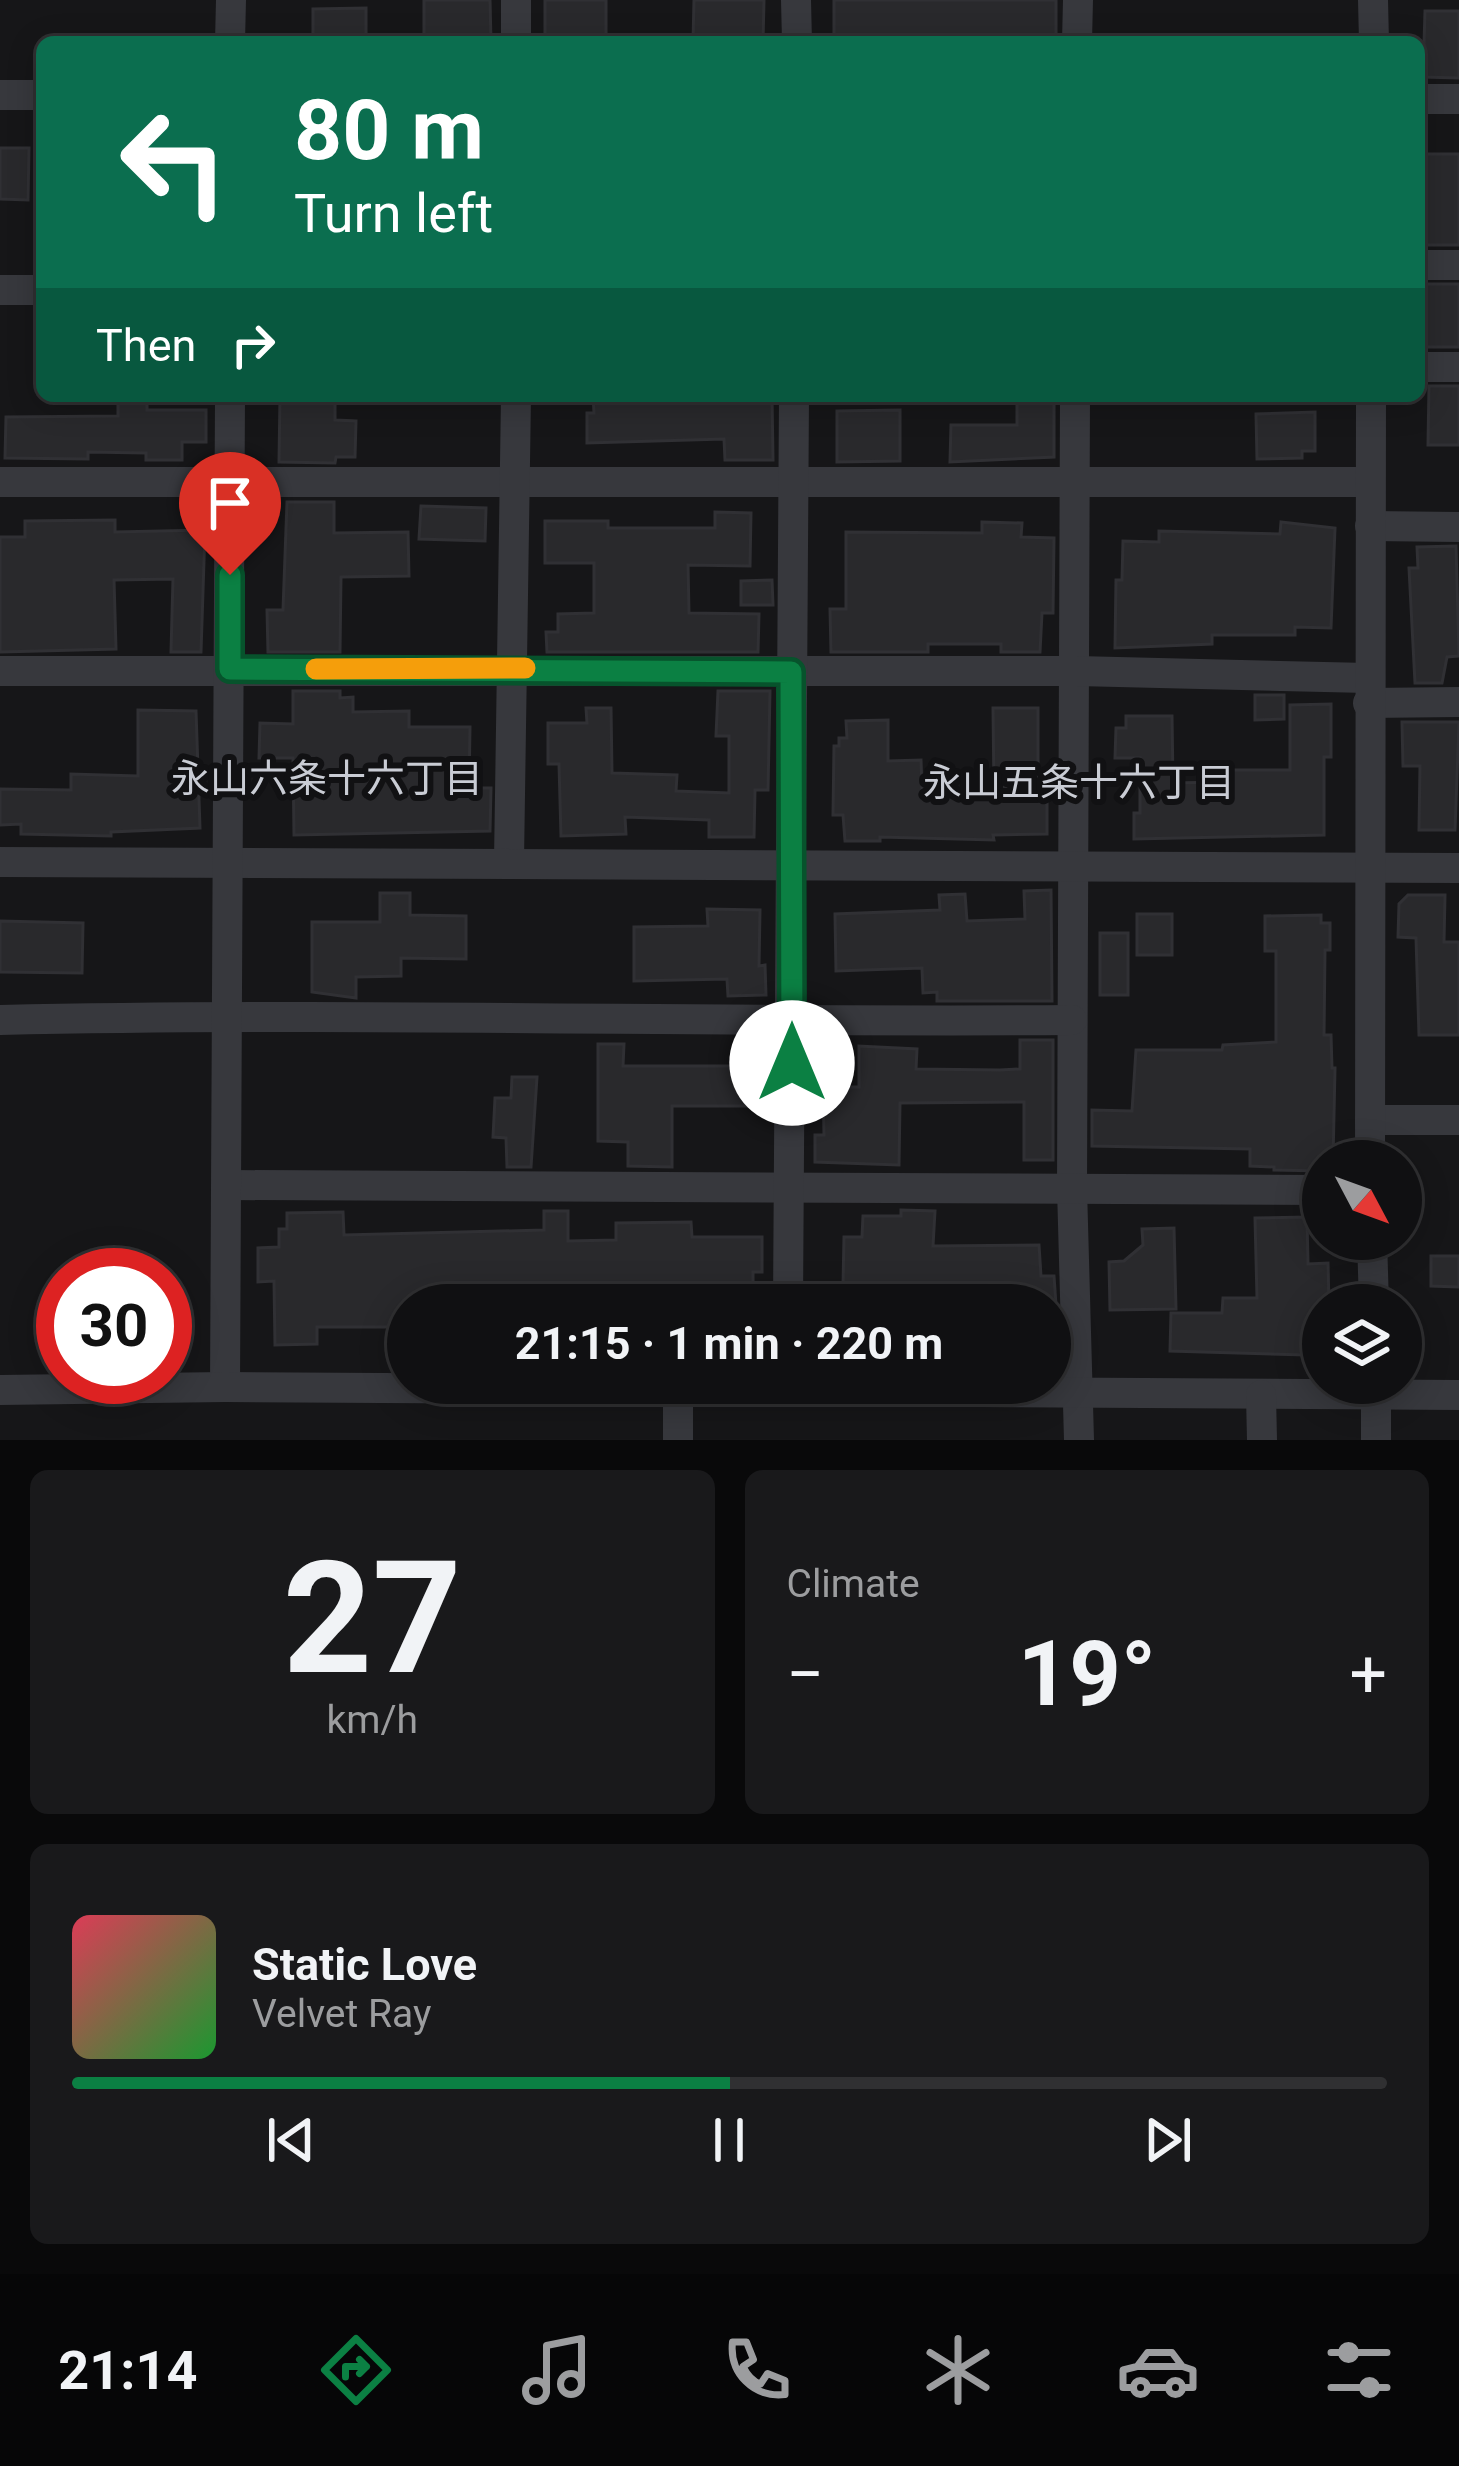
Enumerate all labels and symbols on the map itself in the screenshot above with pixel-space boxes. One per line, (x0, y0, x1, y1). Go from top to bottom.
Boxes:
pin (179, 452, 281, 575)
district label: 永山六条十六丁目 (171, 756, 483, 802)
district label: 永山五条十六丁目 (923, 760, 1235, 806)
position arrow (729, 1000, 855, 1126)
north arrow (1302, 1140, 1422, 1260)
speed limit sign: 30 (36, 1248, 192, 1404)

